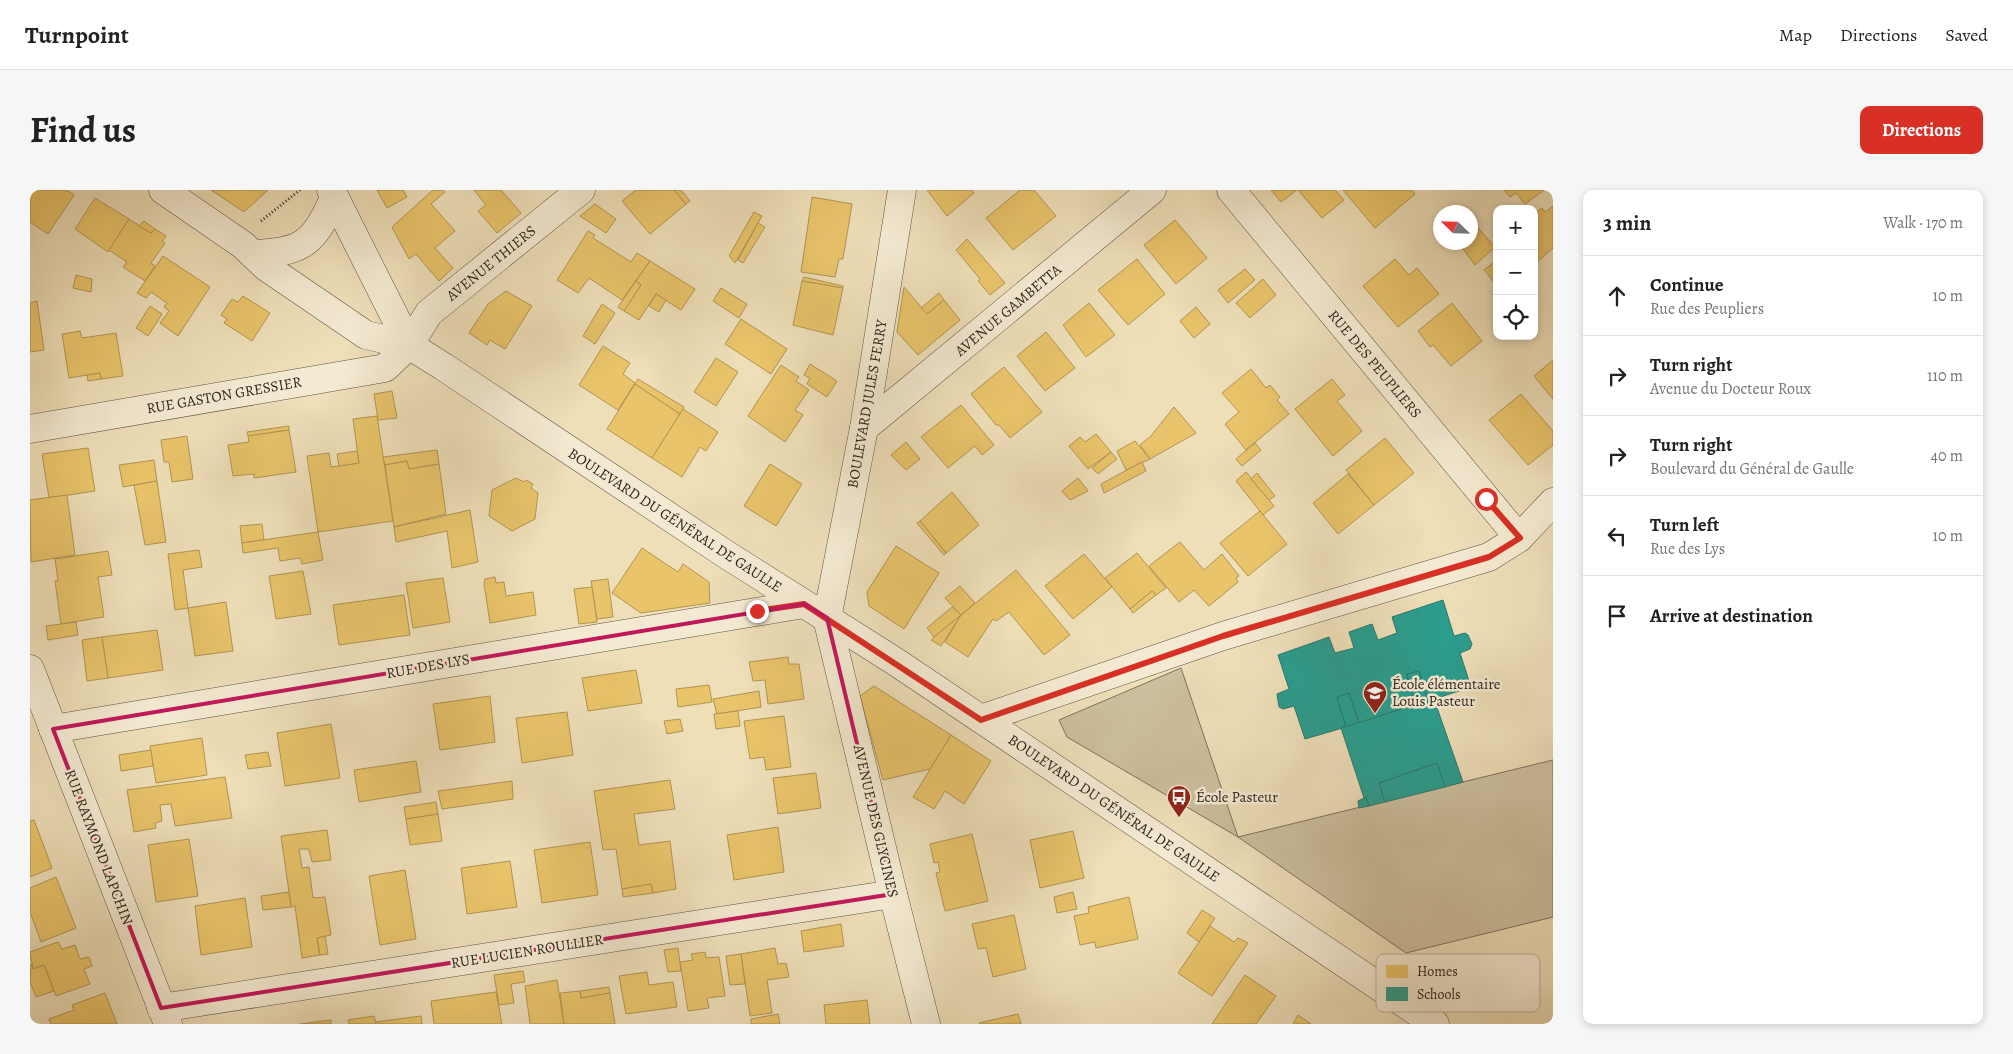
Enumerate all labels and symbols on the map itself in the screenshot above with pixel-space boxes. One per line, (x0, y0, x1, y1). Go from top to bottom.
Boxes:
north arrow (1433, 205, 1478, 250)
street label: AVENUE THIERS (441, 221, 540, 306)
street label: AVENUE GAMBETTA (950, 259, 1066, 361)
street label: RUE DES PEUPLIERS (1324, 306, 1426, 422)
street label: BOULEVARD JULES FERRY (842, 317, 892, 490)
street label: RUE GASTON GRESSIER (145, 371, 304, 418)
street label: BOULEVARD DU GÉNÉRAL DE GAULLE (564, 443, 786, 597)
route start (1475, 488, 1498, 511)
route end (746, 600, 769, 623)
street label: RUE DES LYS (385, 649, 471, 683)
place label: École élémentaire Louis Pasteur (1392, 674, 1501, 711)
school or university icon: École élémentaire Louis Pasteur (1362, 680, 1388, 714)
street label: BOULEVARD DU GÉNÉRAL DE GAULLE (1004, 729, 1224, 887)
street label: AVENUE DES GLYCINES (848, 742, 903, 899)
street label: RUE RAYMOND LAPCHIN (60, 766, 138, 928)
bus stop icon: École Pasteur (1166, 784, 1192, 818)
place label: École Pasteur (1196, 787, 1278, 807)
street label: RUE LUCIEN ROULLIER (449, 929, 605, 973)
legend (1376, 954, 1540, 1012)
text: Homes (1417, 962, 1458, 981)
text: Schools (1417, 985, 1461, 1004)

